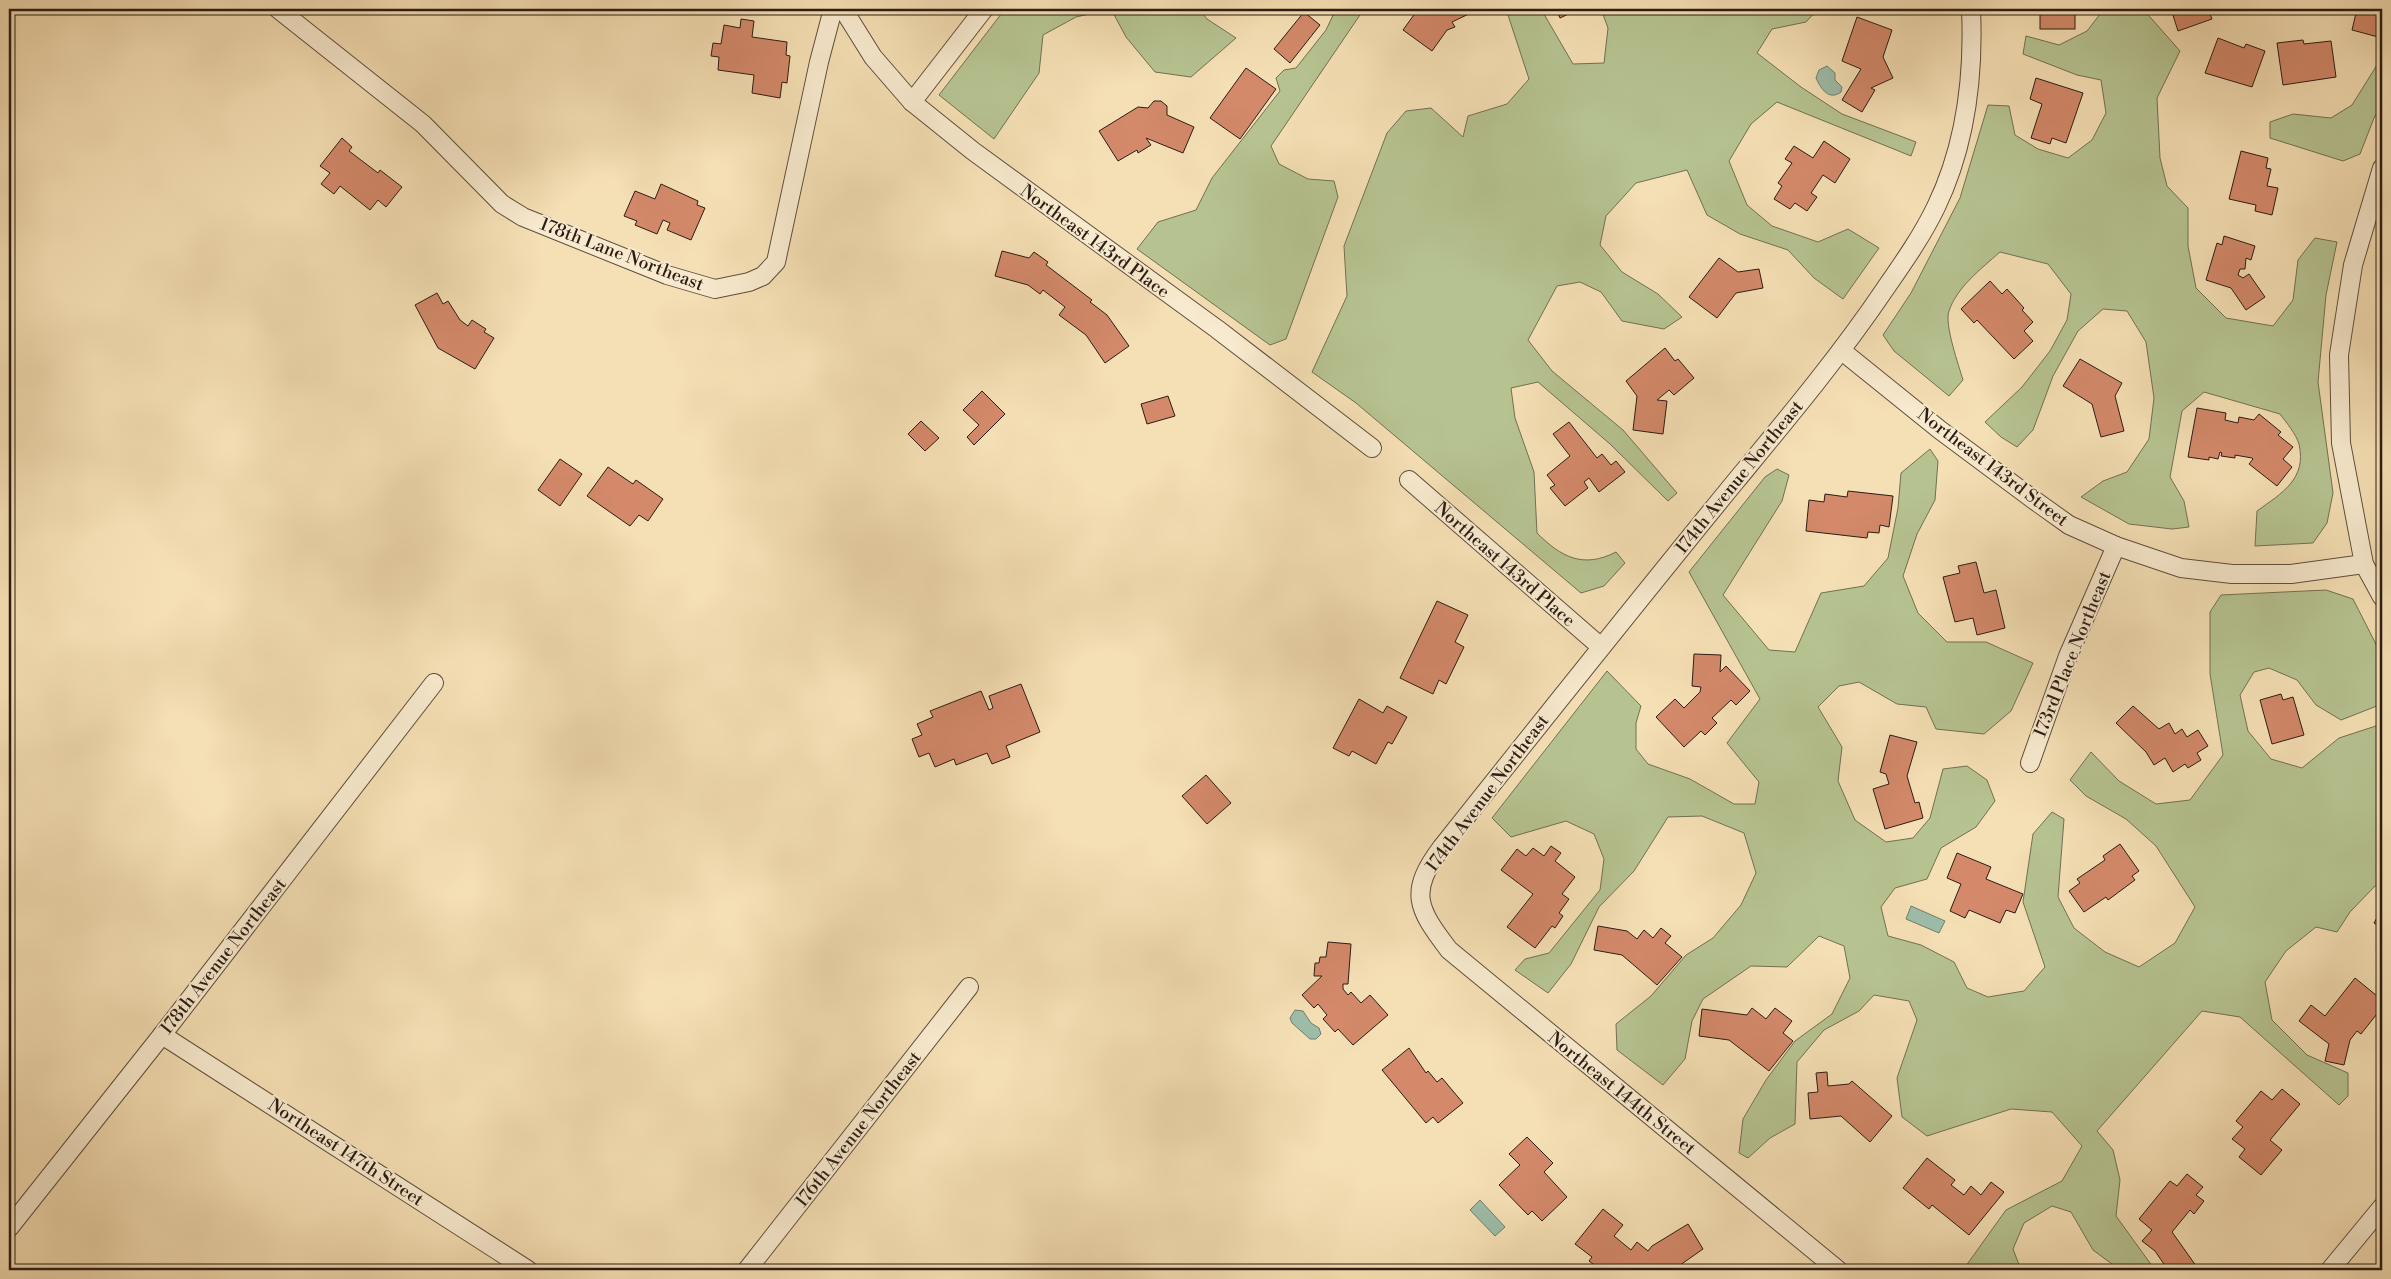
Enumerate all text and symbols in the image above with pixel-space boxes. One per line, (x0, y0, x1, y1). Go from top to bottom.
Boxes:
street label: Northeast 143rd Place (1015, 179, 1174, 303)
street label: 178th Lane Northeast (537, 213, 708, 297)
street label: 174th Avenue Northeast (1670, 395, 1809, 559)
street label: Northeast 143rd Street (1913, 403, 2073, 532)
street label: Northeast 143rd Place (1429, 497, 1580, 632)
street label: 173rd Place Northeast (2029, 567, 2117, 741)
street label: 174th Avenue Northeast (1421, 710, 1554, 877)
street label: 178th Avenue Northeast (155, 873, 292, 1039)
street label: Northeast 144th Street (1543, 1027, 1701, 1161)
street label: 176th Avenue Northeast (790, 1046, 927, 1212)
street label: Northeast 147th Street (263, 1093, 428, 1212)

